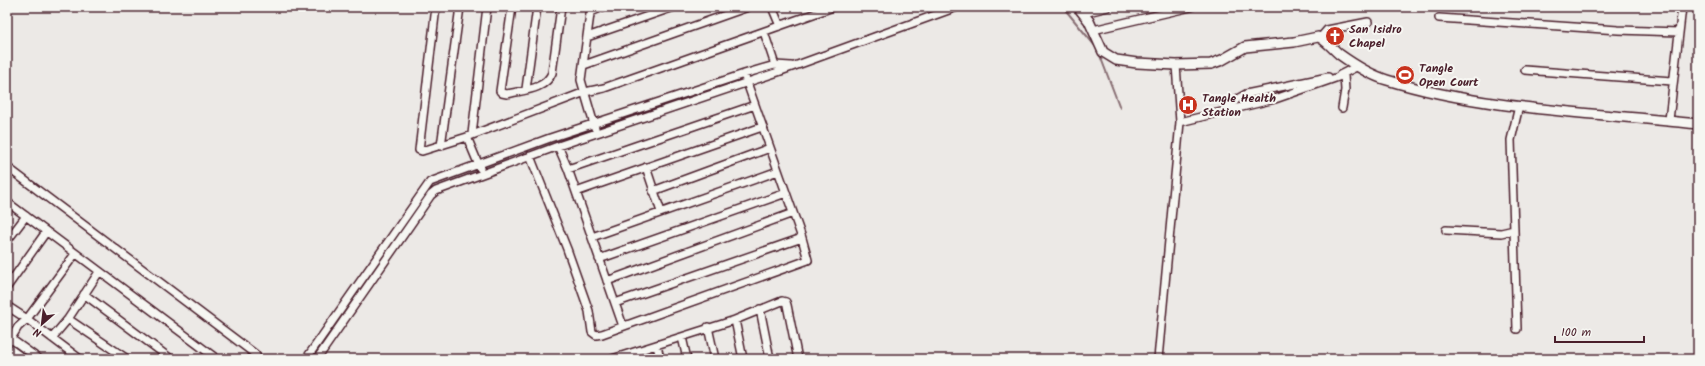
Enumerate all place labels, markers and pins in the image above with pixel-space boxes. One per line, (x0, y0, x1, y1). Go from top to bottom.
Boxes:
place label: San Isidro Chapel (1349, 20, 1402, 53)
church icon: San Isidro Chapel (1324, 25, 1346, 47)
place label: Tangle Open Court (1419, 59, 1479, 92)
sports icon: Tangle Open Court (1394, 64, 1416, 86)
place label: Tangle Health Station (1202, 89, 1276, 122)
hospital icon: Tangle Health Station (1177, 94, 1199, 116)

